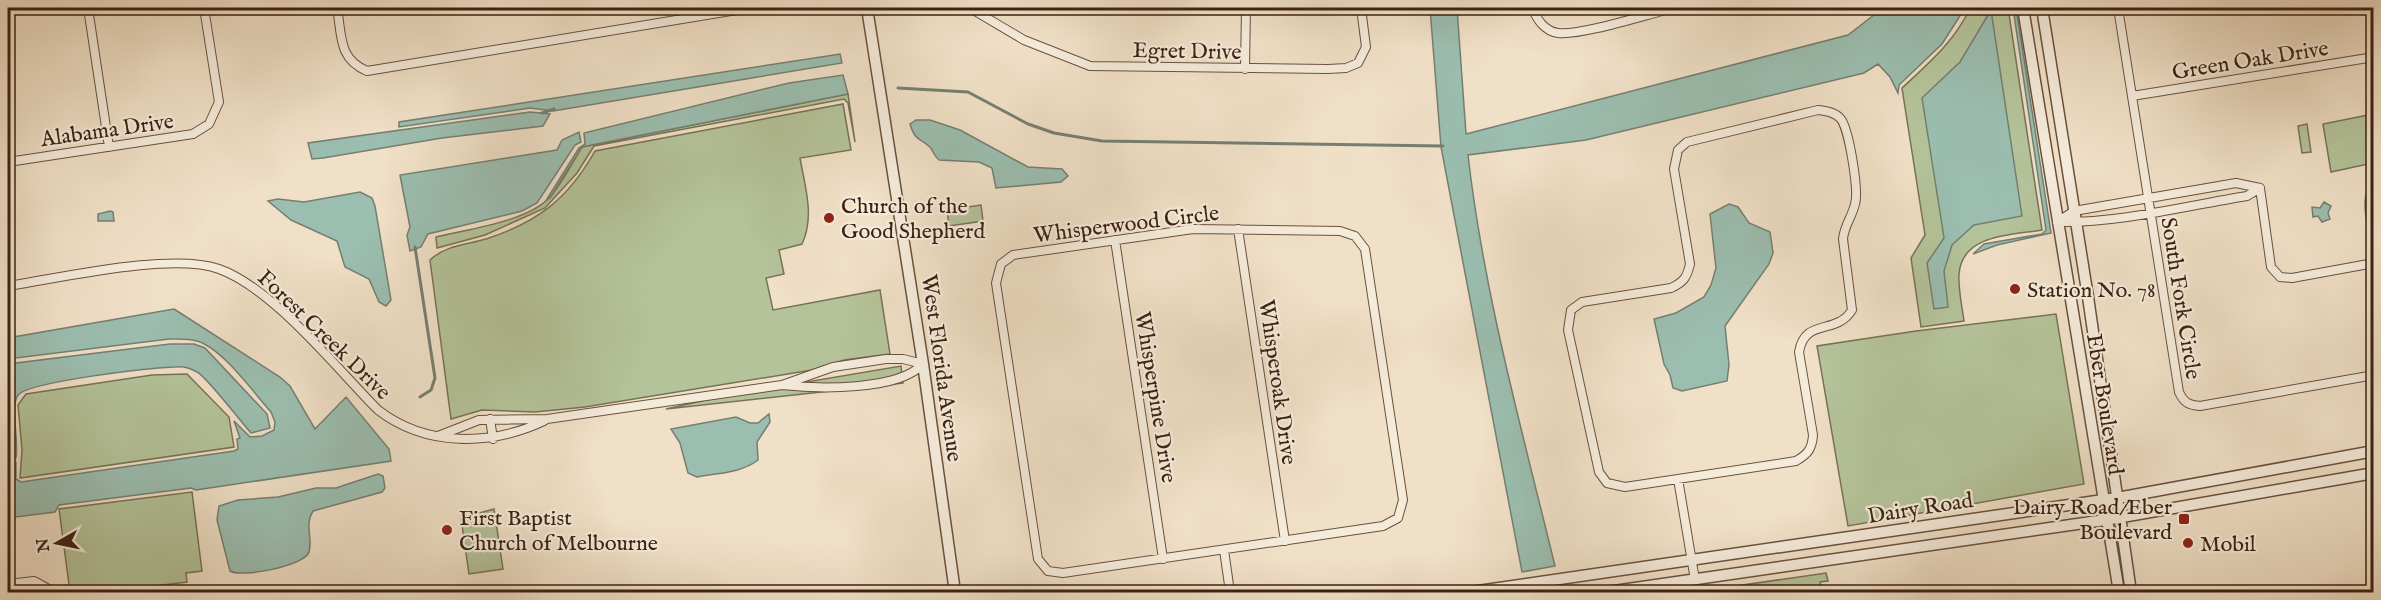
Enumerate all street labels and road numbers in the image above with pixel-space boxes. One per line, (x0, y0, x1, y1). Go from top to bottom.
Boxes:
street label: Green Oak Drive (2170, 35, 2330, 87)
street label: Egret Drive (1132, 37, 1242, 67)
street label: Alabama Drive (38, 108, 176, 154)
street label: Whisperwood Circle (1032, 200, 1221, 250)
street label: South Fork Circle (2153, 215, 2207, 381)
street label: Forest Creek Drive (251, 264, 396, 406)
street label: West Florida Avenue (914, 273, 968, 464)
street label: Whisperoak Drive (1252, 298, 1302, 467)
street label: Whisperpine Drive (1128, 310, 1182, 485)
street label: Eber Boulevard (2079, 332, 2129, 477)
street label: Dairy Road (1866, 487, 1975, 531)

